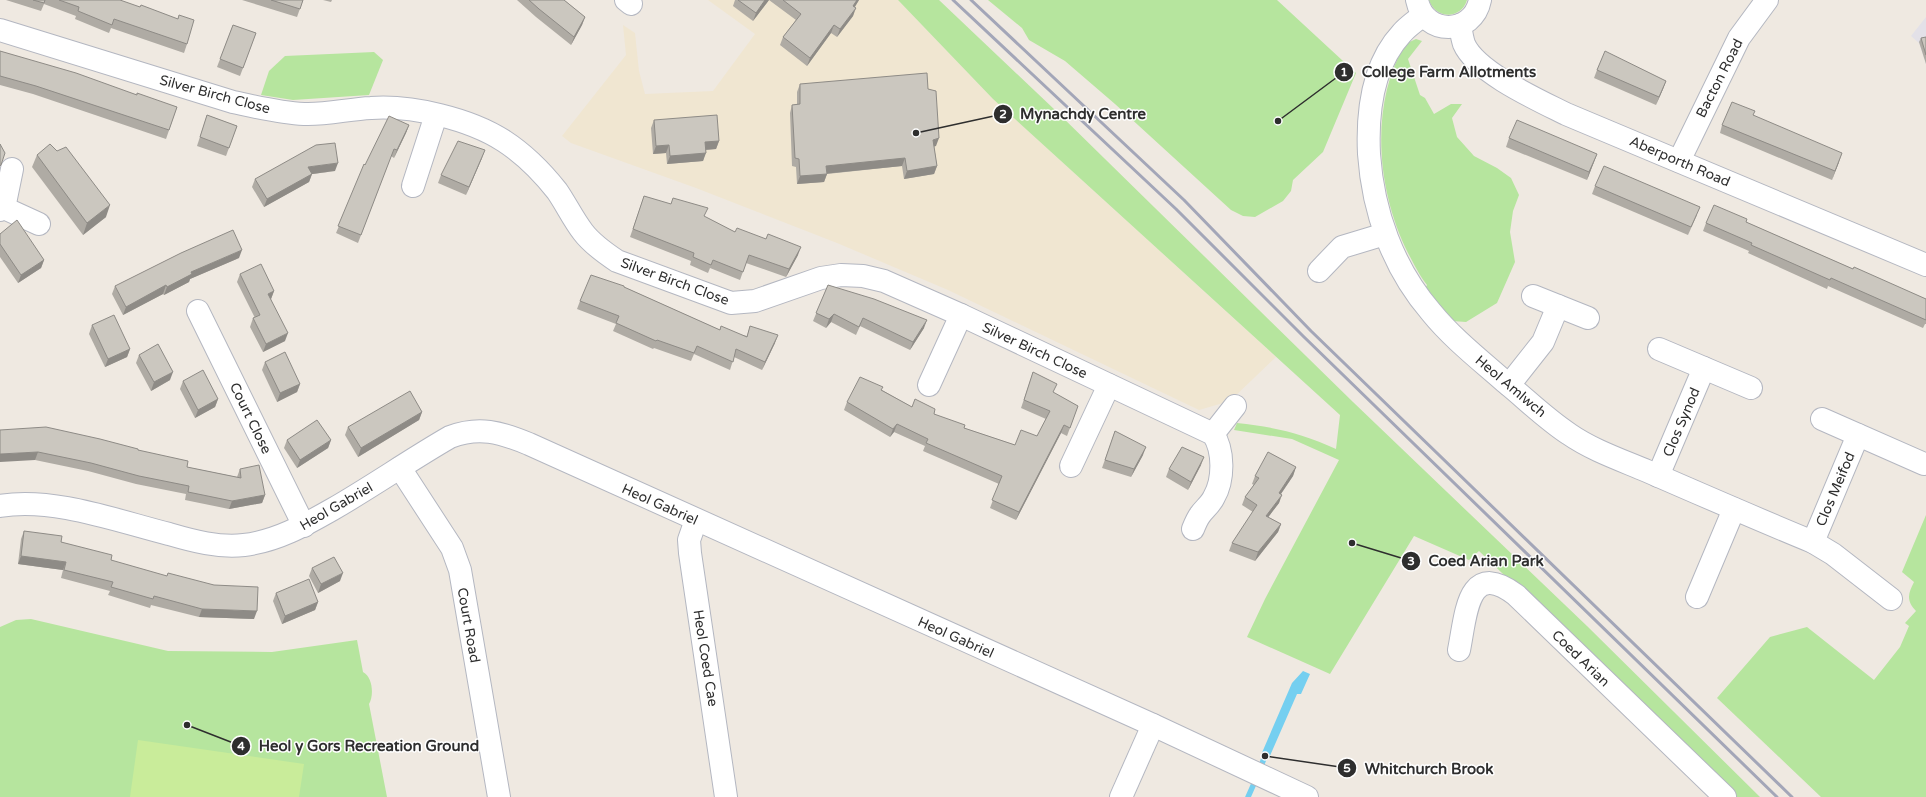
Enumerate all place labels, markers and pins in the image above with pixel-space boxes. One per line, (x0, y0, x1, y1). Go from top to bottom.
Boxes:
callout: College Farm Allotments (1334, 58, 1544, 85)
callout: Mynachdy Centre (993, 100, 1154, 127)
callout: Coed Arian Park (1401, 548, 1552, 575)
callout: Heol y Gors Recreation Ground (231, 732, 487, 759)
callout: Whitchurch Brook (1337, 755, 1501, 782)

